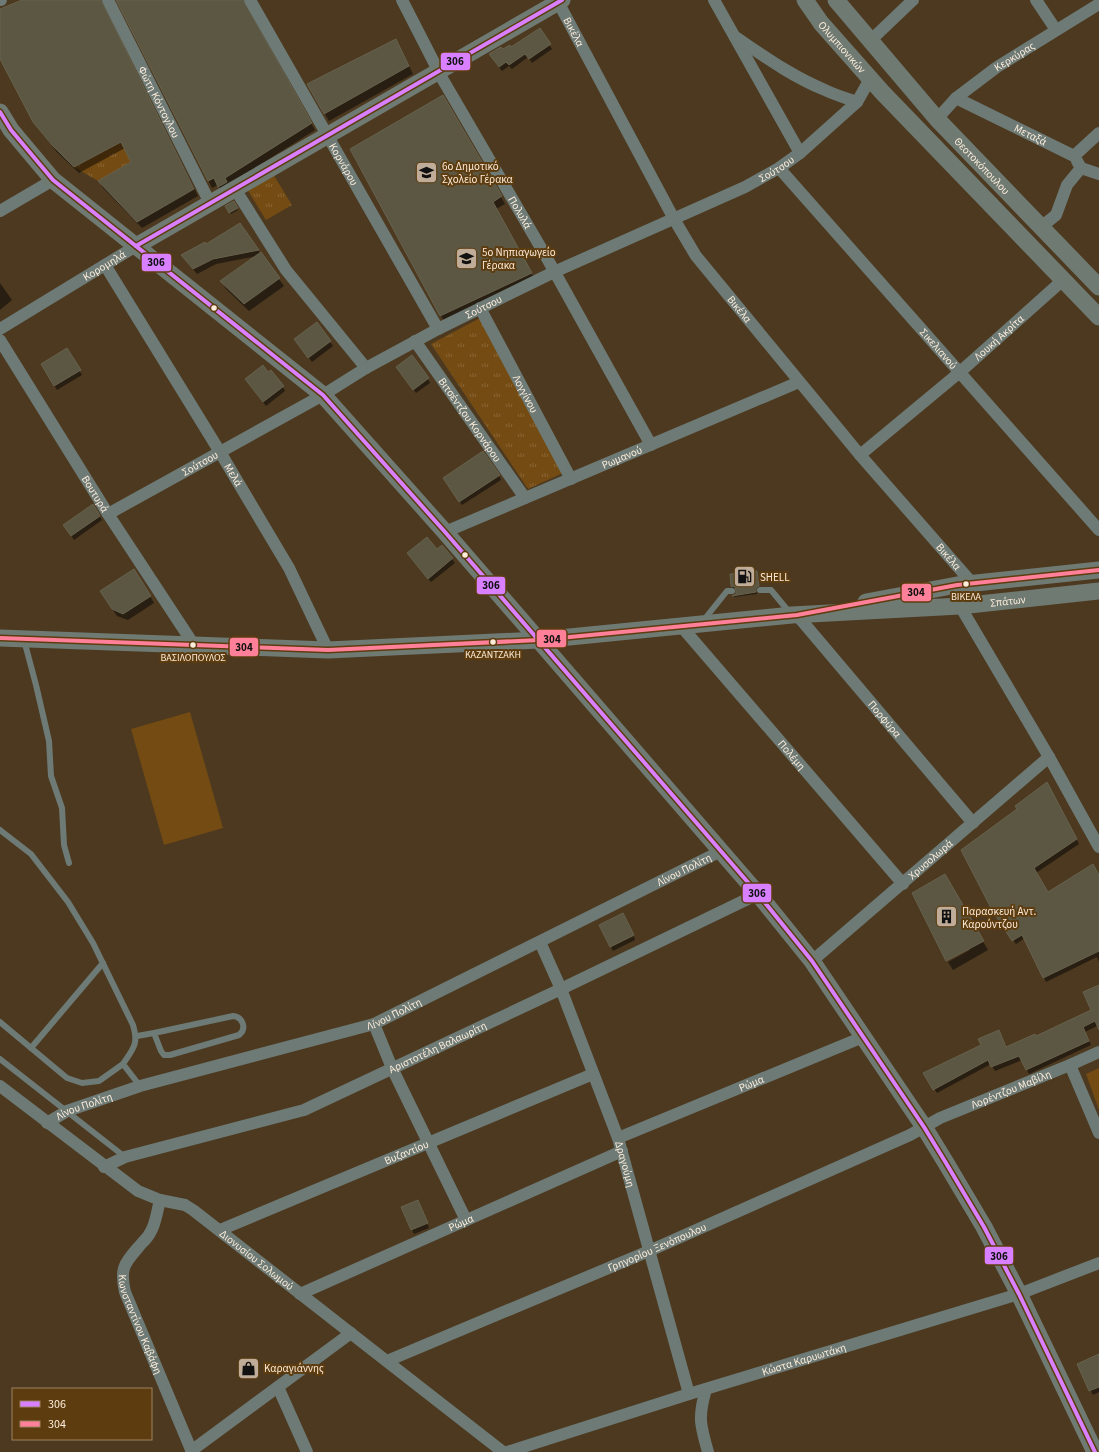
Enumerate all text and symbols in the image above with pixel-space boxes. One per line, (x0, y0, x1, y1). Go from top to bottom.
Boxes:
street label: Βικέλα (560, 15, 588, 49)
street label: Ολυμπιονικών (815, 18, 869, 77)
street label: Κερκύρας (991, 38, 1038, 75)
line badge: 306 (440, 52, 471, 71)
text: 306 (446, 54, 464, 69)
street label: Φώτη Κόντογλου (134, 64, 183, 140)
street label: Μεταξά (1011, 121, 1049, 149)
street label: Θεοτοκόπουλου (951, 134, 1013, 198)
street label: Κορνάρου (325, 140, 362, 188)
street label: Σούτσου (756, 152, 798, 186)
school or university icon: 6ο Δημοτικό Σχολείο Γέρακα (414, 159, 440, 185)
place label: 6ο Δημοτικό Σχολείο Γέρακα (442, 159, 513, 187)
street label: Πολυλά (504, 193, 535, 232)
school or university icon: 5ο Νηπιαγωγείο Γέρακα (453, 245, 479, 271)
place label: 5ο Νηπιαγωγείο Γέρακα (482, 245, 556, 273)
street label: Κορομηλά (80, 247, 129, 285)
line badge: 306 (141, 253, 172, 272)
text: 306 (147, 255, 165, 270)
street label: Σούτσου (463, 292, 505, 323)
street label: Βικέλα (724, 292, 755, 326)
unlabelled marker (209, 303, 219, 313)
street label: Λουκή Ακρίτα (971, 311, 1027, 364)
street label: Σικελιανού (916, 325, 960, 373)
street label: Λογγίνου (509, 372, 541, 415)
street label: Βιτσέντζου Κορνάρου (435, 375, 505, 465)
street label: Ρωμανού (599, 442, 644, 473)
street label: Σούτσου (179, 447, 221, 480)
street label: Μελά (220, 461, 246, 489)
street label: Βουτυρά (78, 473, 112, 515)
street label: Βικέλα (932, 540, 964, 573)
unlabelled marker (460, 550, 470, 560)
fuel station icon: SHELL (731, 564, 757, 590)
place label: SHELL (760, 570, 790, 585)
line badge: 306 (476, 576, 506, 595)
text: 306 (482, 578, 500, 593)
marker: ΒΙΚΕΛΑ (961, 579, 971, 589)
line badge: 304 (901, 583, 932, 602)
text: 304 (907, 585, 925, 600)
place label: ΒΙΚΕΛΑ (951, 590, 982, 604)
street label: Σπάτων (989, 592, 1026, 611)
line badge: 304 (536, 629, 567, 648)
text: 304 (543, 632, 561, 647)
line badge: 304 (229, 637, 259, 657)
marker: ΚΑΖΑΝΤΖΑΚΗ (488, 637, 498, 647)
marker: ΒΑΣΙΛΟΠΟΥΛΟΣ (188, 640, 198, 650)
text: 304 (235, 640, 253, 655)
place label: ΚΑΖΑΝΤΖΑΚΗ (465, 648, 521, 662)
place label: ΒΑΣΙΛΟΠΟΥΛΟΣ (160, 651, 226, 665)
street label: Πορφύρα (864, 697, 905, 741)
street label: Πολέμη (774, 737, 809, 774)
street label: Χρυσολωρά (905, 836, 956, 883)
street label: Λίνου Πολίτη (654, 850, 714, 890)
line badge: 306 (742, 883, 772, 903)
text: 306 (748, 886, 766, 901)
building icon: Παρασκευή Αντ. Καρούντζου (934, 904, 960, 930)
place label: Παρασκευή Αντ. Καρούντζου (962, 904, 1037, 932)
street label: Λίνου Πολίτη (365, 994, 424, 1034)
street label: Αριστοτέλη Βαλαωρίτη (386, 1018, 489, 1077)
street label: Λορέντζου Μαβίλη (969, 1066, 1054, 1113)
street label: Ρώμα (736, 1072, 766, 1095)
street label: Λίνου Πολίτη (53, 1089, 114, 1124)
street label: Βυζαντίου (382, 1137, 431, 1168)
street label: Δραγούμη (611, 1139, 638, 1189)
street label: Ρώμα (446, 1211, 476, 1235)
street label: Γρηγορίου Ξενόπουλου (606, 1219, 709, 1275)
street label: Διονυσίου Σολωμού (216, 1226, 297, 1294)
line badge: 306 (984, 1246, 1014, 1265)
text: 306 (990, 1249, 1008, 1264)
street label: Κωνσταντίνου Καβάφη (115, 1274, 166, 1376)
street label: Κώστα Καρυωτάκη (760, 1340, 848, 1380)
shop icon: Καραγιάννης (236, 1355, 262, 1381)
place label: Καραγιάννης (264, 1361, 324, 1376)
legend (12, 1388, 152, 1440)
text: 306 (48, 1396, 66, 1413)
text: 304 (48, 1416, 66, 1433)

